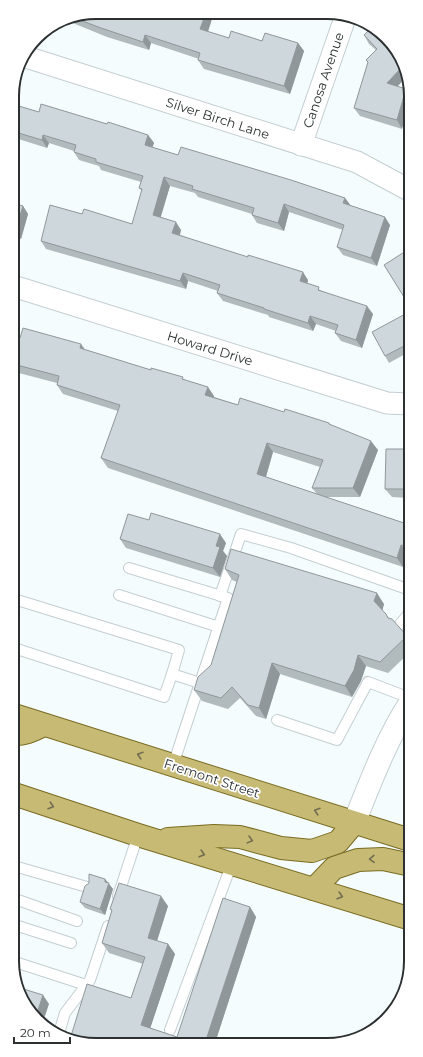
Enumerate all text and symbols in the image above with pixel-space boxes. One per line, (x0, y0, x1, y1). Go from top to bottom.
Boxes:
street label: Canosa Avenue (299, 30, 347, 130)
street label: Silver Birch Lane (164, 94, 272, 142)
street label: Howard Drive (165, 327, 255, 369)
one-way arrow (137, 751, 144, 760)
street label: Fremont Street (162, 755, 262, 801)
one-way arrow (48, 801, 55, 810)
one-way arrow (314, 807, 321, 816)
one-way arrow (246, 835, 253, 844)
one-way arrow (198, 849, 205, 858)
one-way arrow (369, 855, 375, 864)
one-way arrow (336, 891, 343, 900)
scale bar (14, 1019, 70, 1045)
text: 20 m (20, 1025, 51, 1040)

